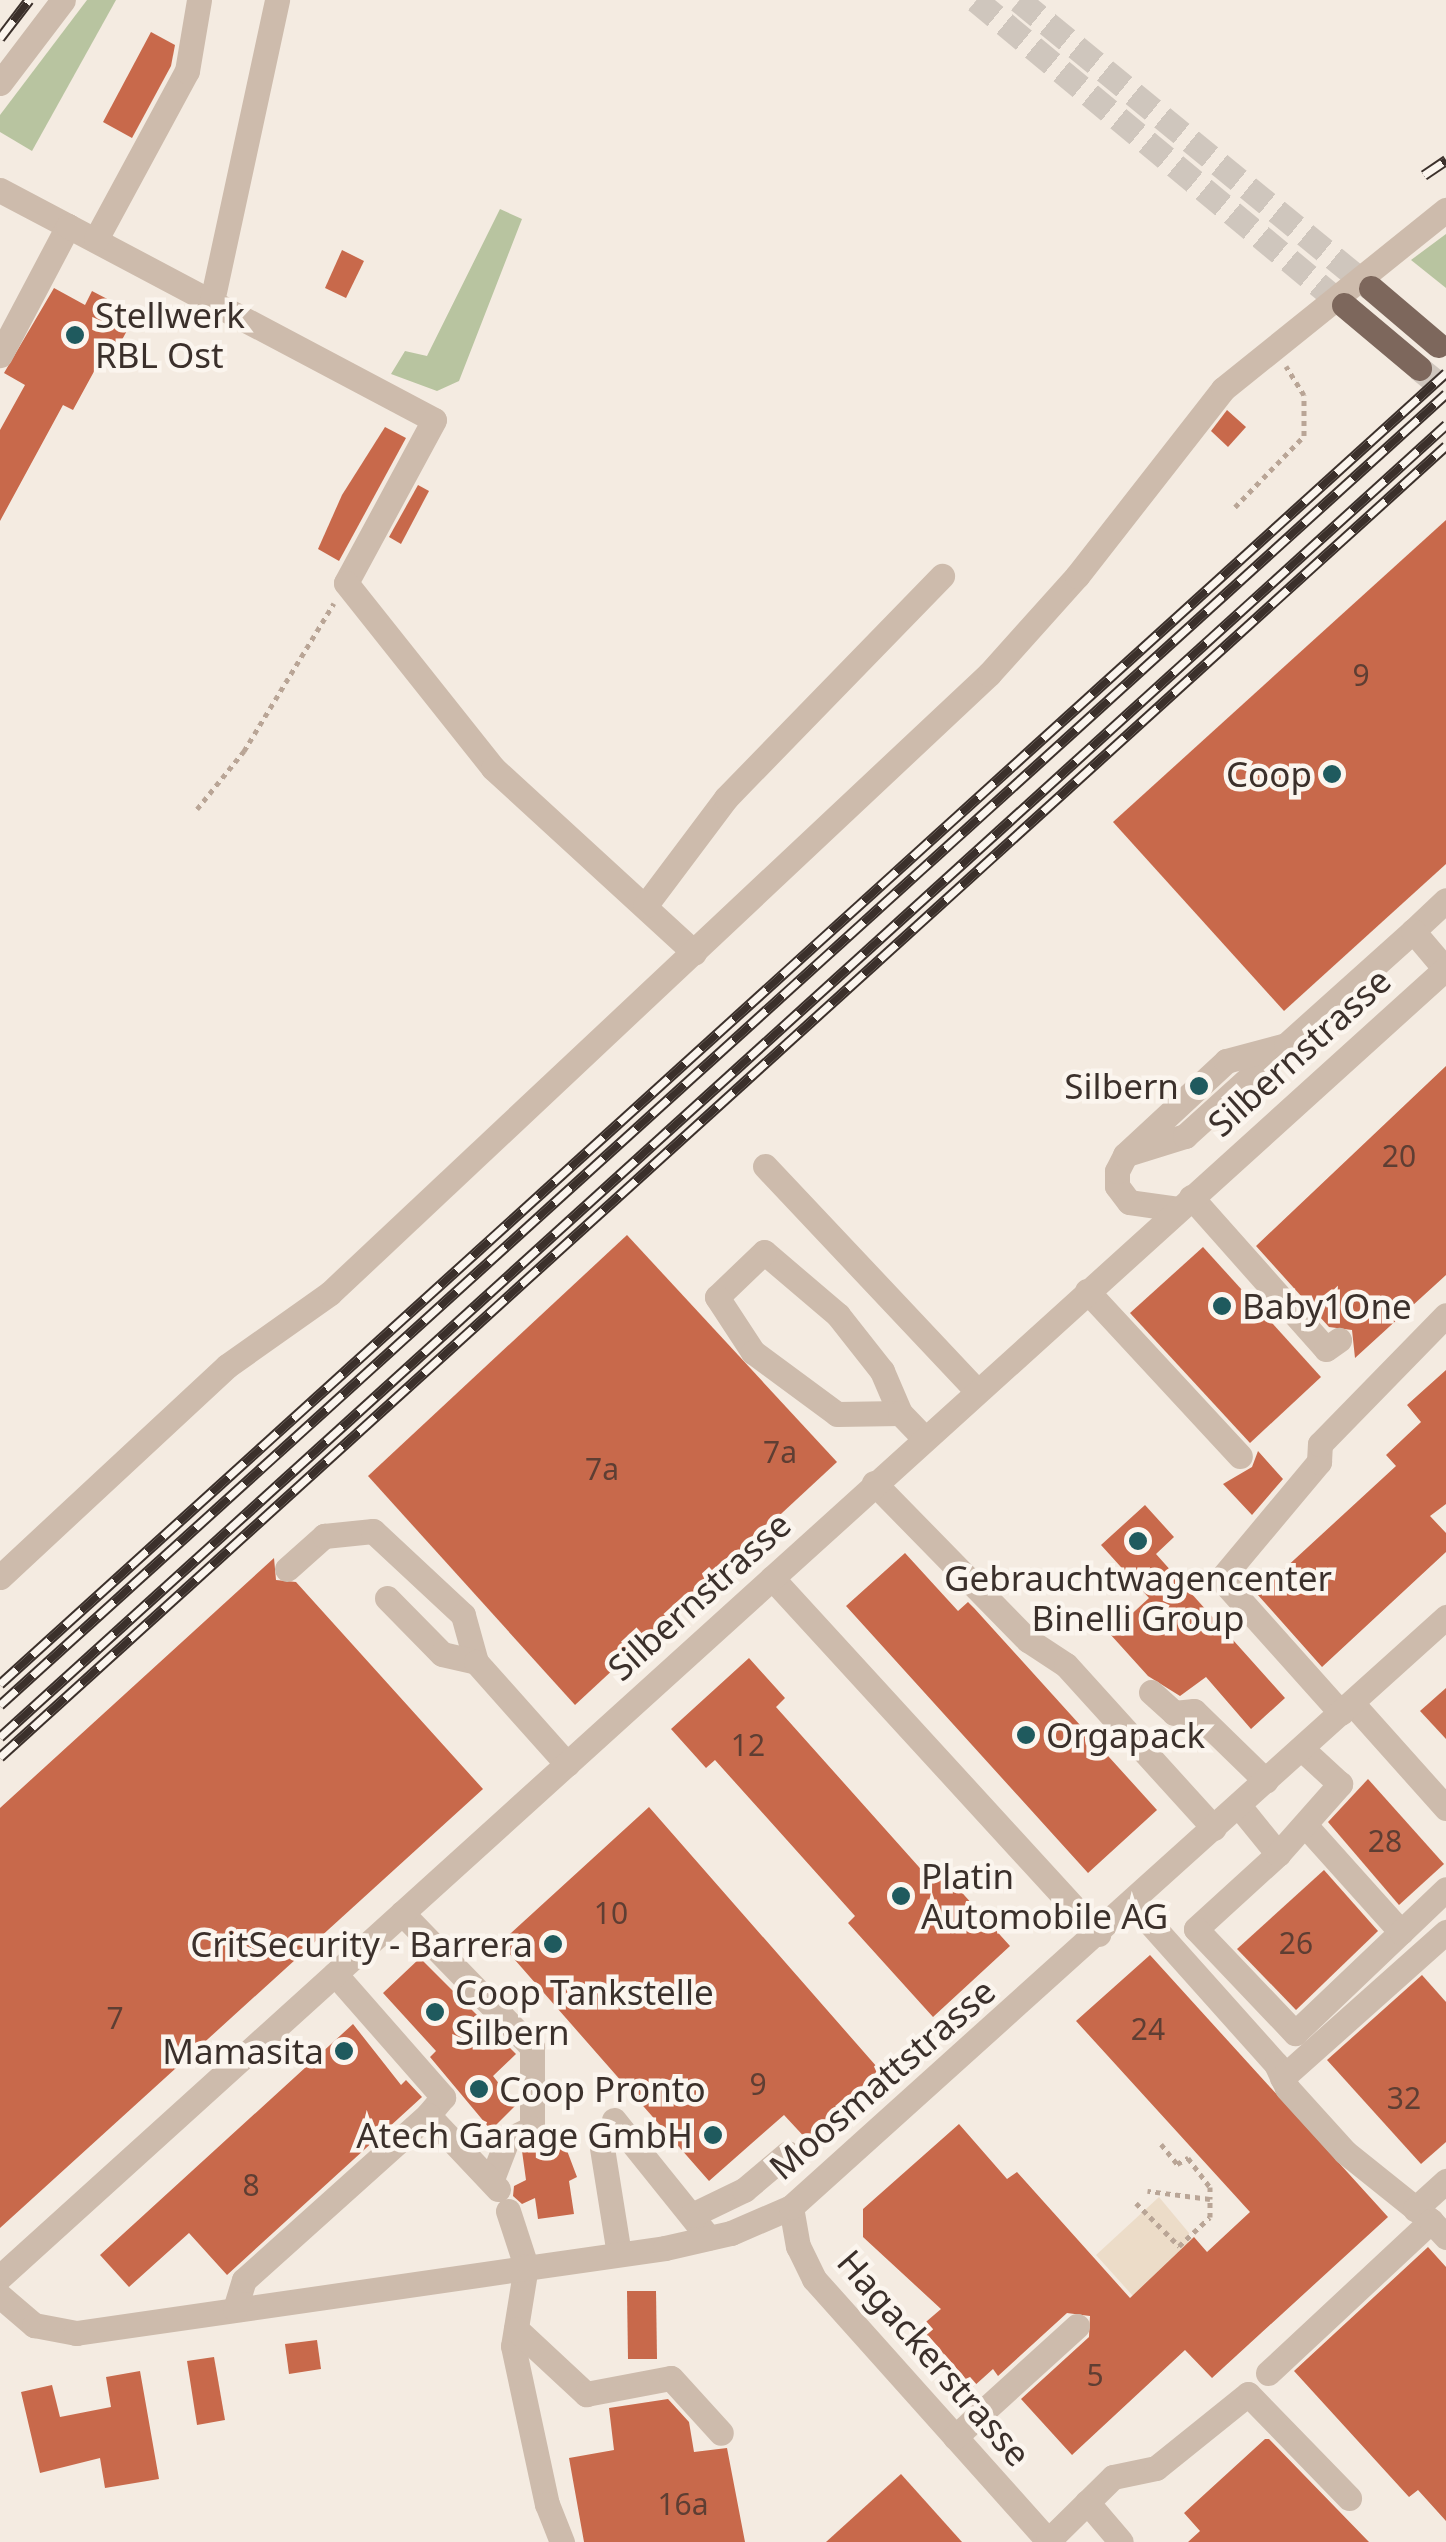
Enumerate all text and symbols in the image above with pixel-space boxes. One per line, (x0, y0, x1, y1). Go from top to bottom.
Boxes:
place label: Stellwerk RBL Ost (95, 294, 245, 376)
marker: Stellwerk RBL Ost (64, 324, 86, 346)
house number: 9 (1352, 657, 1370, 693)
place label: Coop (1226, 753, 1312, 795)
marker: Coop (1321, 763, 1343, 785)
street label: Silbernstrasse (1199, 959, 1399, 1145)
place label: Silbern (1064, 1065, 1179, 1107)
marker: Silbern (1188, 1075, 1210, 1097)
house number: 20 (1382, 1138, 1416, 1174)
place label: Baby1One (1242, 1285, 1412, 1327)
marker: Baby1One (1211, 1295, 1233, 1317)
house number: 7a (763, 1434, 797, 1470)
house number: 7a (585, 1451, 619, 1487)
street label: Silbernstrasse (599, 1503, 799, 1689)
marker: Gebrauchtwagencenter Binelli Group (1127, 1530, 1149, 1552)
place label: Gebrauchtwagencenter Binelli Group (944, 1557, 1332, 1639)
place label: Orgapack (1046, 1714, 1205, 1756)
marker: Orgapack (1015, 1724, 1037, 1746)
house number: 12 (731, 1727, 765, 1763)
house number: 28 (1368, 1823, 1402, 1859)
place label: Platin Automobile AG (921, 1855, 1168, 1937)
marker: Platin Automobile AG (890, 1885, 912, 1907)
house number: 10 (594, 1895, 628, 1931)
place label: CritSecurity - Barrera (190, 1923, 533, 1965)
house number: 26 (1279, 1925, 1313, 1961)
marker: CritSecurity - Barrera (542, 1933, 564, 1955)
street label: Moosmattstrasse (761, 1970, 1003, 2188)
place label: Coop Tankstelle Silbern (455, 1971, 714, 2053)
house number: 7 (106, 2000, 124, 2036)
marker: Coop Tankstelle Silbern (424, 2001, 446, 2023)
house number: 24 (1131, 2011, 1165, 2047)
place label: Mamasita (162, 2030, 324, 2072)
marker: Mamasita (333, 2040, 355, 2062)
house number: 9 (749, 2066, 767, 2102)
place label: Coop Pronto (499, 2068, 706, 2110)
marker: Coop Pronto (468, 2078, 490, 2100)
house number: 32 (1387, 2080, 1421, 2116)
place label: Atech Garage GmbH (356, 2114, 693, 2156)
marker: Atech Garage GmbH (702, 2124, 724, 2146)
house number: 8 (242, 2167, 260, 2203)
street label: Hagackerstrasse (829, 2241, 1039, 2475)
house number: 5 (1086, 2357, 1104, 2393)
house number: 16a (657, 2486, 709, 2522)

